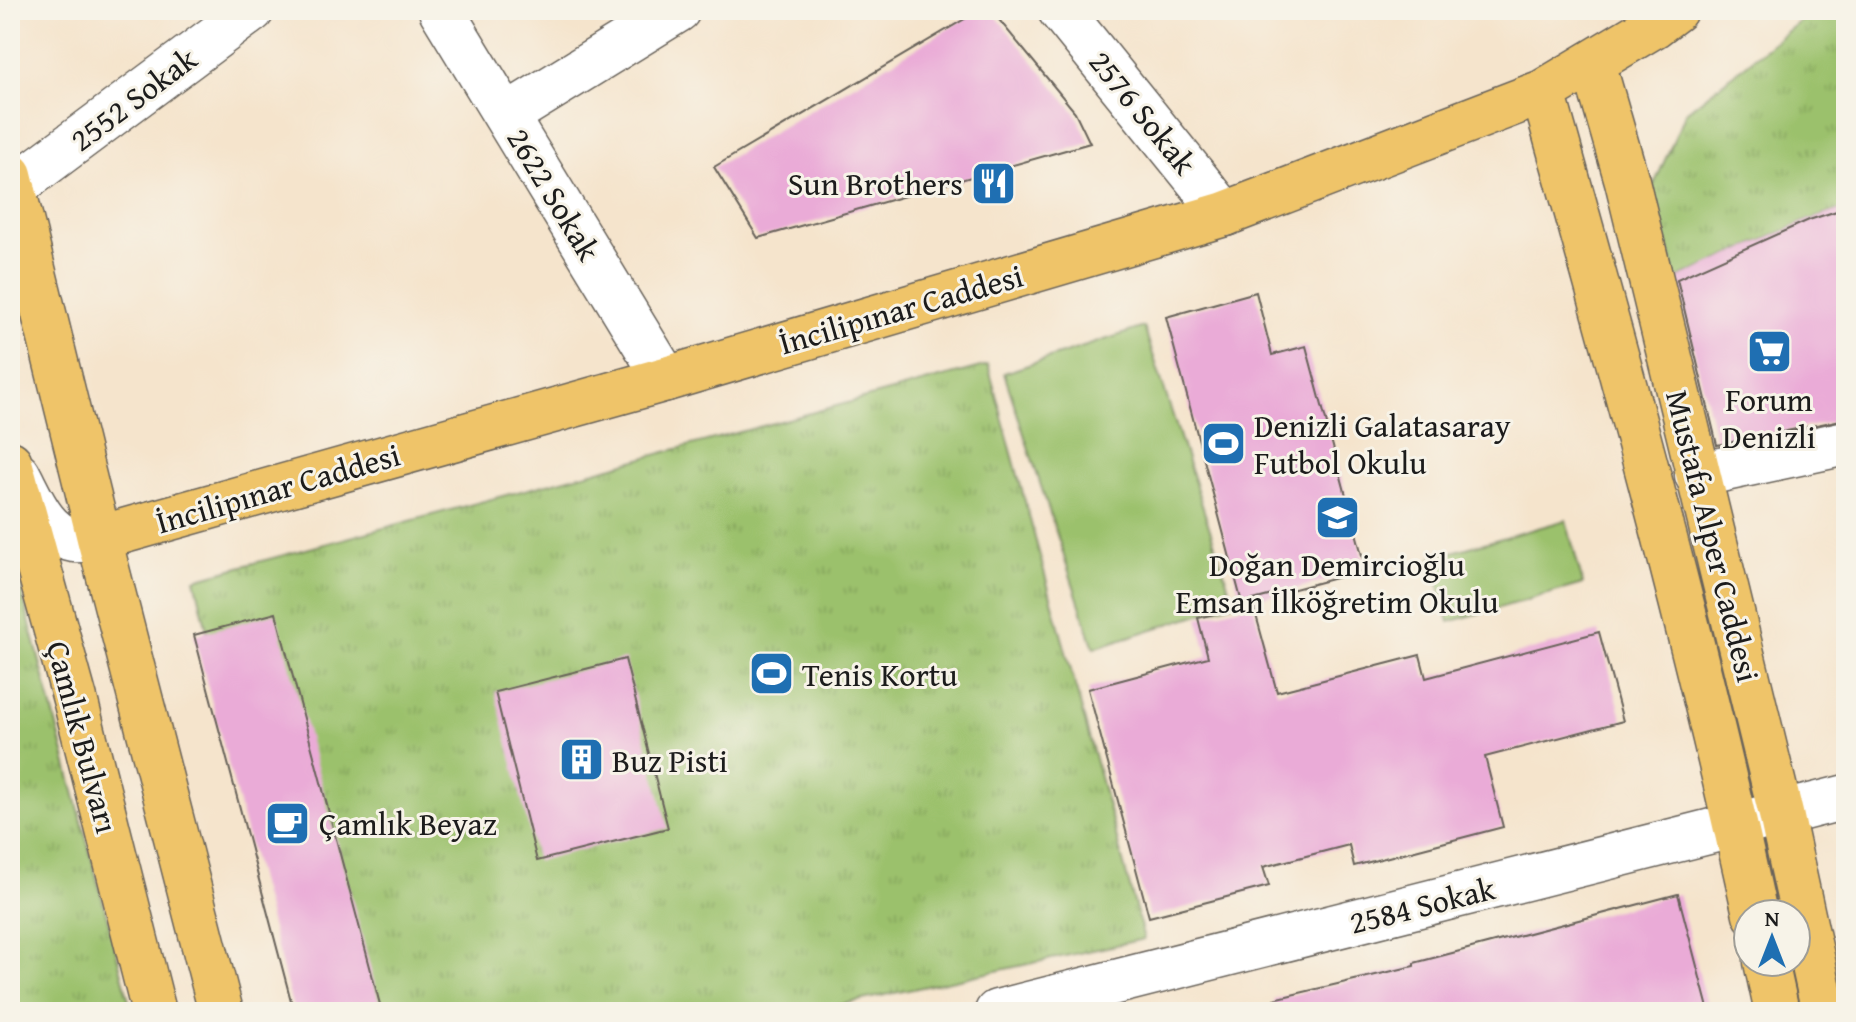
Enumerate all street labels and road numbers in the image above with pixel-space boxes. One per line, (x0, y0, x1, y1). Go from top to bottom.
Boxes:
street label: 2552 Sokak (60, 35, 207, 162)
street label: 2576 Sokak (1078, 40, 1208, 185)
street label: 2622 Sokak (496, 118, 613, 270)
street label: İncilipınar Caddesi (773, 252, 1029, 366)
street label: Mustafa Alper Caddesi (1654, 385, 1772, 687)
street label: İncilipınar Caddesi (150, 431, 406, 545)
street label: Çamlık Bulvarı (35, 636, 131, 838)
street label: 2584 Sokak (1344, 864, 1500, 946)

